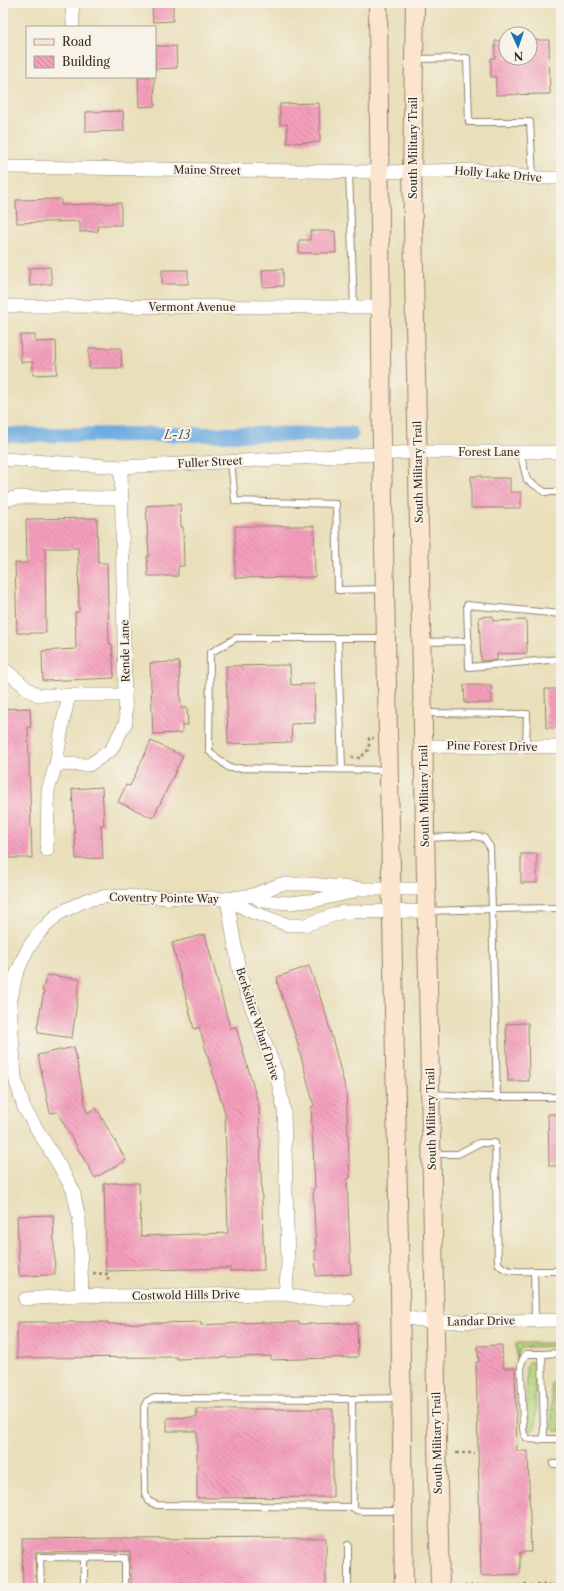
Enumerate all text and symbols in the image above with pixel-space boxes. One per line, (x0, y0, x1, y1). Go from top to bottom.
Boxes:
legend (26, 26, 156, 78)
north arrow (498, 26, 538, 66)
text: Road (62, 34, 92, 49)
text: N (513, 49, 524, 63)
text: Building (62, 54, 110, 69)
street label: South Military Trail (406, 96, 420, 199)
street label: Maine Street (173, 162, 241, 178)
street label: Holly Lake Drive (454, 163, 542, 185)
street label: Vermont Avenue (147, 300, 236, 314)
street label: South Military Trail (410, 420, 426, 523)
water label: L-13 (163, 427, 190, 442)
street label: Forest Lane (458, 445, 520, 459)
street label: Fuller Street (177, 453, 243, 471)
street label: Rende Lane (117, 619, 133, 683)
street label: Pine Forest Drive (446, 738, 538, 754)
street label: South Military Trail (416, 744, 432, 847)
street label: Coventry Pointe Way (109, 890, 220, 906)
street label: Berkshire Wharf Drive (233, 966, 283, 1082)
street label: South Military Trail (423, 1067, 439, 1170)
street label: Costwold Hills Drive (132, 1287, 240, 1303)
street label: Landar Drive (447, 1313, 515, 1329)
street label: South Military Trail (429, 1391, 445, 1494)

